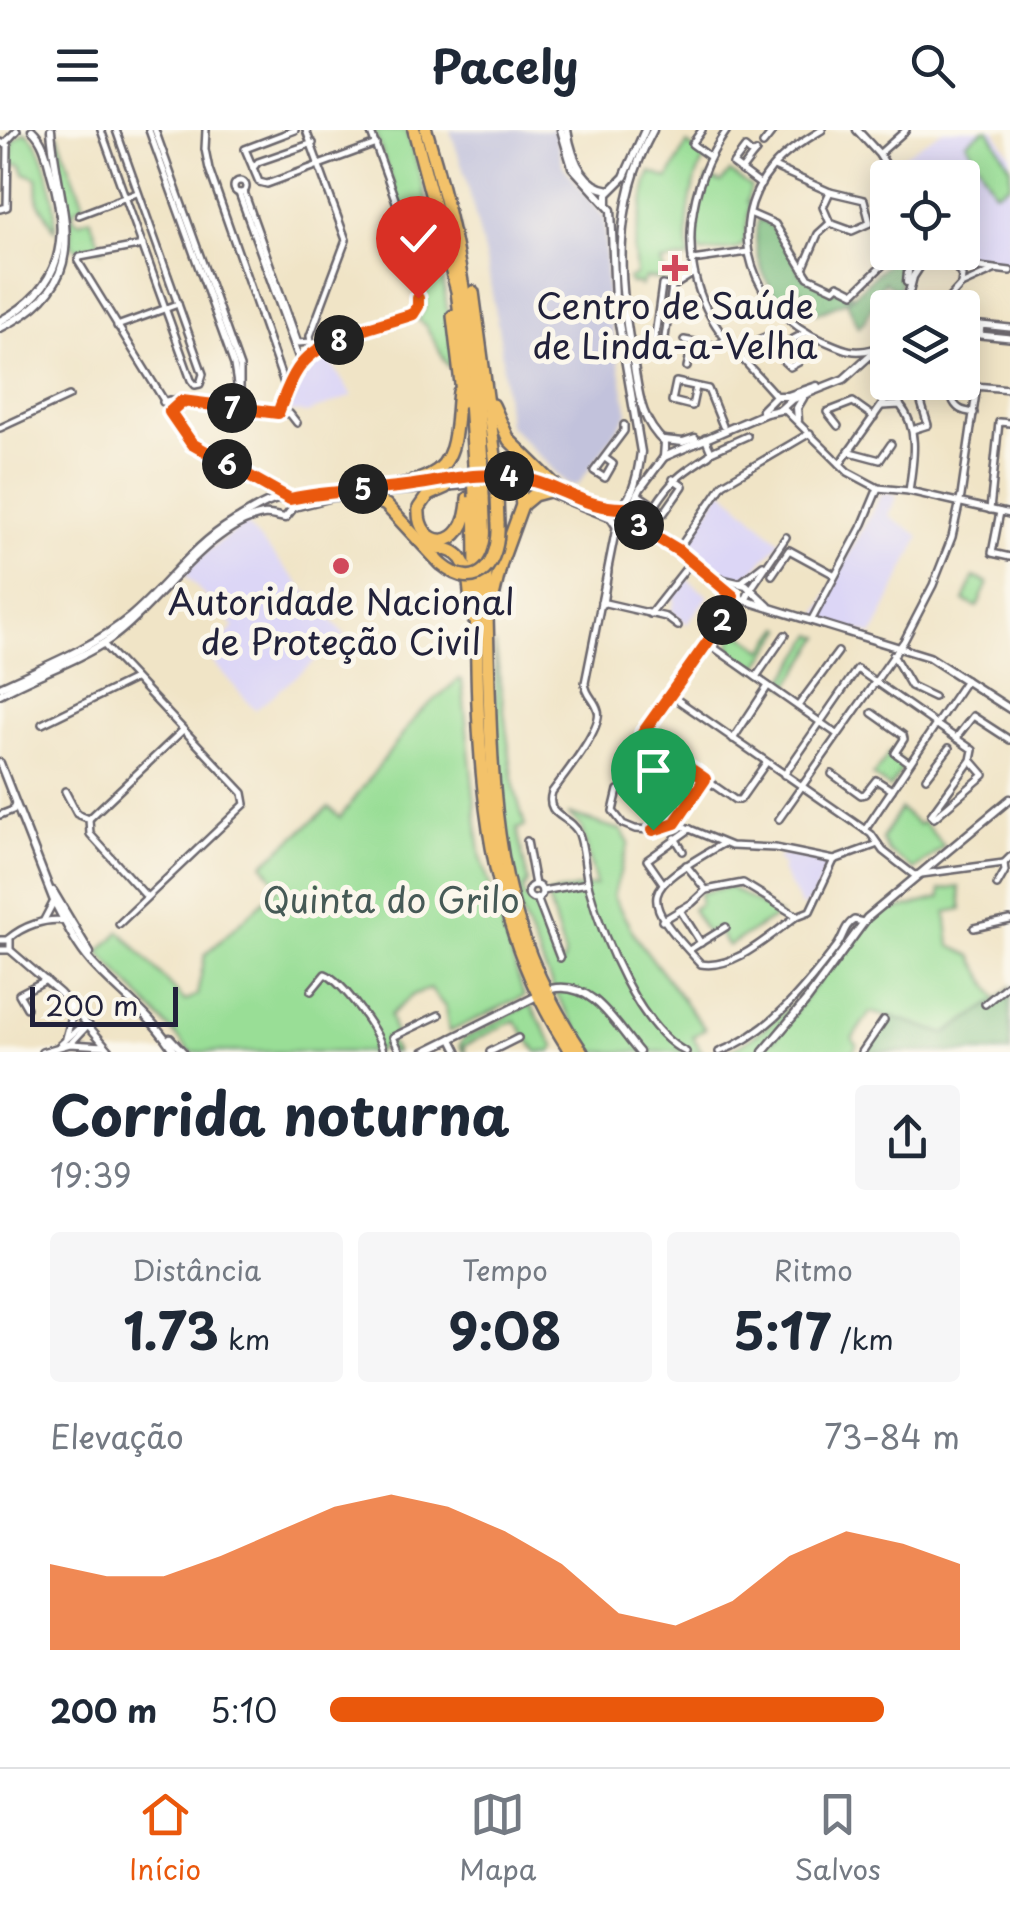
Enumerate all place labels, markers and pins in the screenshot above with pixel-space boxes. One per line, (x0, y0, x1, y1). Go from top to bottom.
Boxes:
pin (376, 196, 461, 299)
marker: Centro de Saúde de Linda-a-Velha (662, 255, 688, 281)
place label: Centro de Saúde de Linda-a-Velha (532, 278, 818, 371)
pin: 8 (314, 315, 364, 365)
pin: 7 (207, 383, 257, 433)
pin: 6 (202, 439, 252, 489)
pin: 4 (484, 451, 534, 501)
pin: 5 (338, 464, 388, 514)
pin: 3 (614, 500, 664, 550)
marker: Autoridade Nacional de Proteção Civil (330, 555, 352, 577)
place label: Autoridade Nacional de Proteção Civil (168, 574, 514, 667)
pin: 2 (697, 595, 747, 645)
pin (611, 728, 696, 831)

